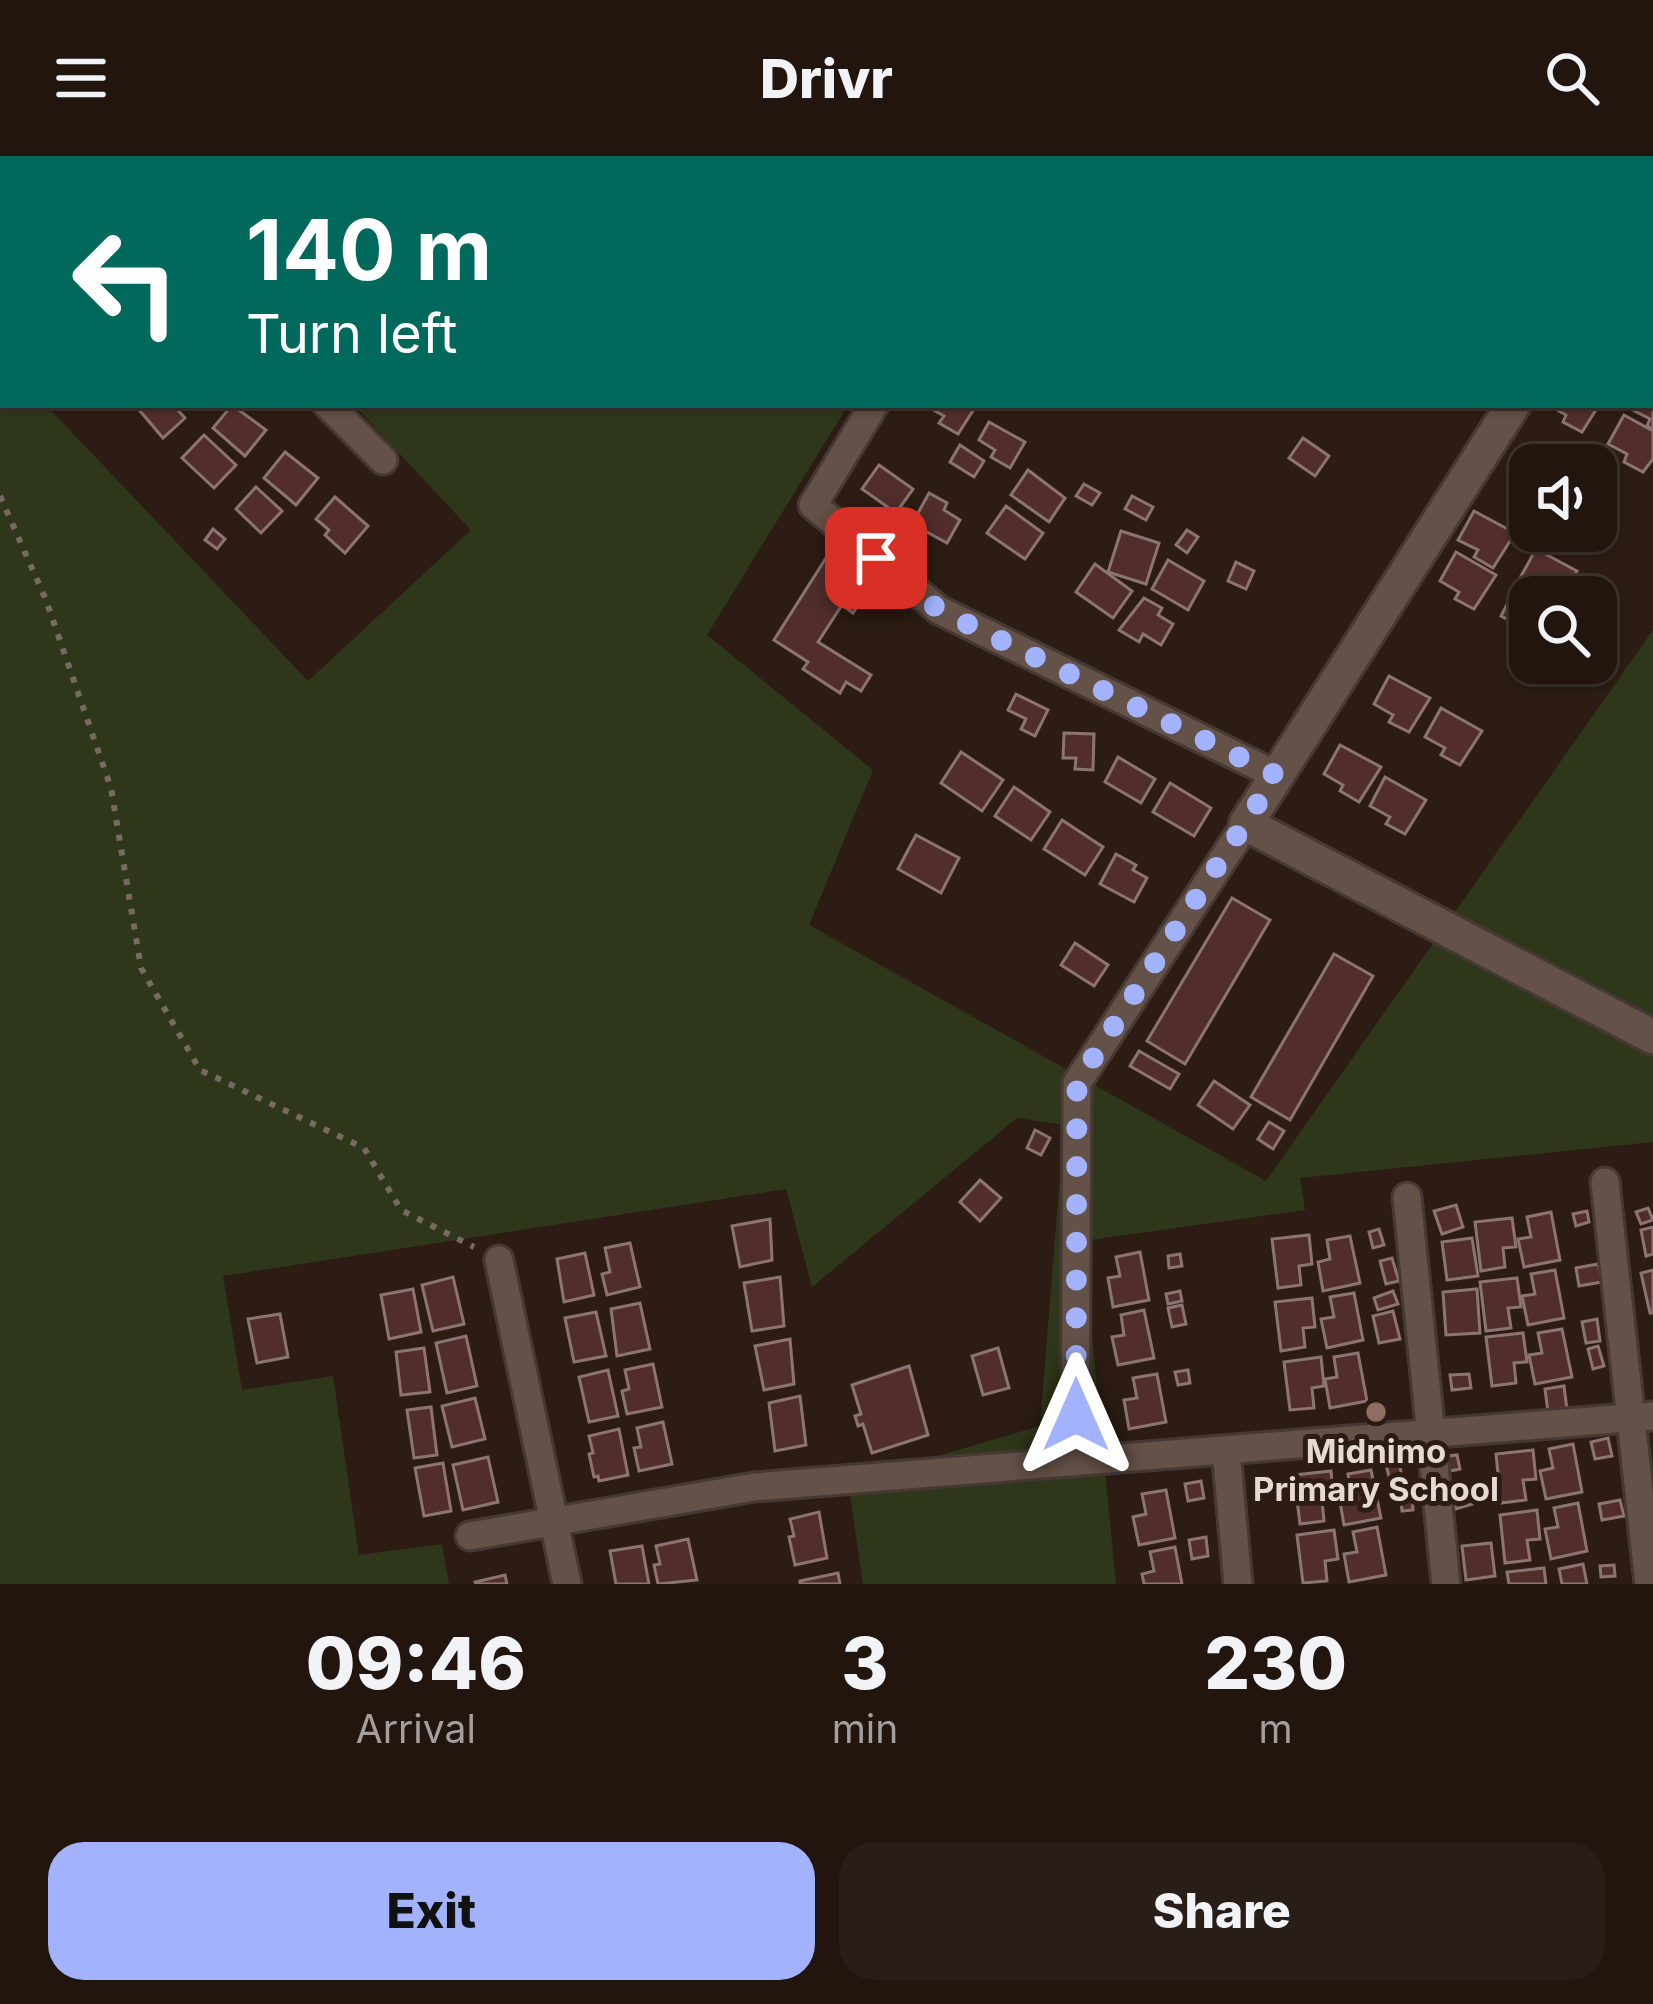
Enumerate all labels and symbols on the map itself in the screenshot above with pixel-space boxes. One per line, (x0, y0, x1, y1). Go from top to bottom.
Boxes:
pin (825, 507, 927, 609)
position arrow (1013, 1352, 1139, 1478)
marker: Midnimo Primary School (1363, 1399, 1389, 1425)
place label: Midnimo Primary School (1253, 1431, 1499, 1509)

